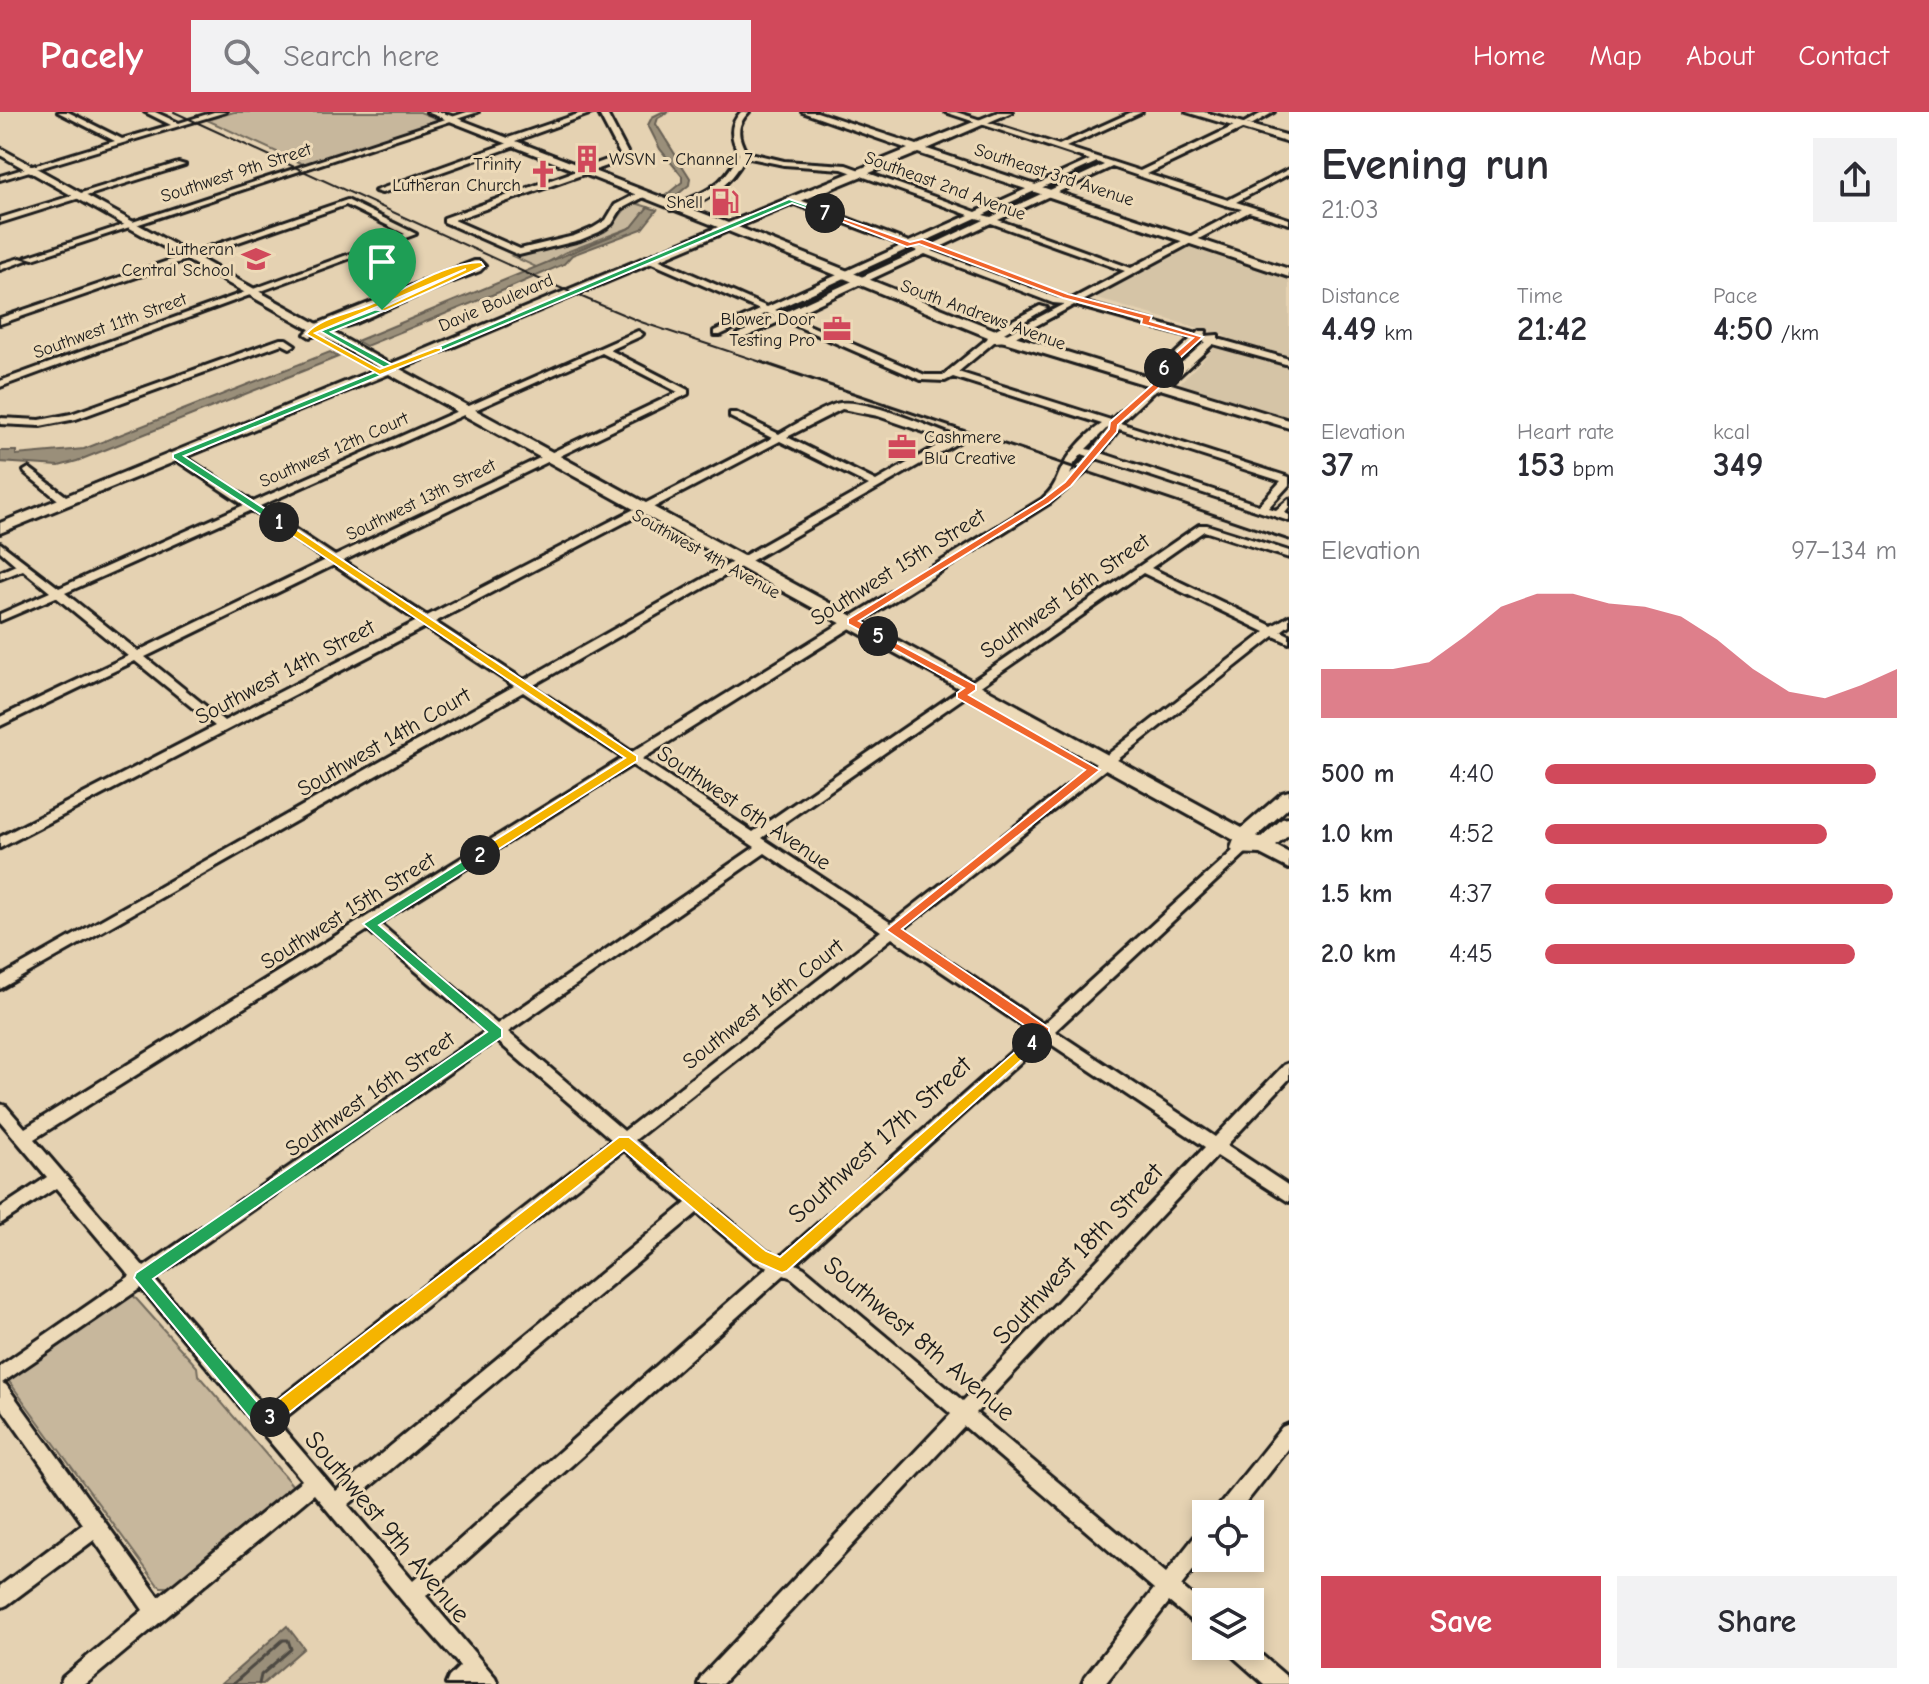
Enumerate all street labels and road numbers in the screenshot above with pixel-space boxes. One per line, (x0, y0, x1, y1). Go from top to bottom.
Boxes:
street label: Southwest 9th Street (158, 138, 315, 207)
street label: Southeast 3rd Avenue (972, 139, 1136, 211)
street label: Southeast 2nd Avenue (861, 147, 1029, 225)
street label: Davie Boulevard (435, 269, 557, 337)
street label: South Andrews Avenue (898, 275, 1068, 355)
street label: Southwest 11th Street (30, 288, 190, 364)
street label: Southwest 12th Court (256, 407, 413, 492)
street label: Southwest 13th Street (343, 454, 500, 545)
street label: Southwest 15th Street (806, 502, 991, 631)
street label: Southwest 4th Avenue (628, 505, 784, 603)
street label: Southwest 16th Street (975, 527, 1155, 664)
street label: Southwest 14th Street (191, 613, 380, 730)
street label: Southwest 14th Court (293, 681, 476, 802)
street label: Southwest 6th Avenue (652, 740, 836, 876)
street label: Southwest 15th Street (256, 846, 441, 975)
street label: Southwest 16th Court (677, 933, 849, 1075)
street label: Southwest 16th Street (280, 1025, 460, 1162)
street label: Southwest 17th Street (782, 1049, 979, 1230)
street label: Southwest 18th Street (986, 1156, 1171, 1351)
street label: Southwest 8th Avenue (817, 1250, 1021, 1428)
street label: Southwest 9th Avenue (298, 1425, 476, 1629)

